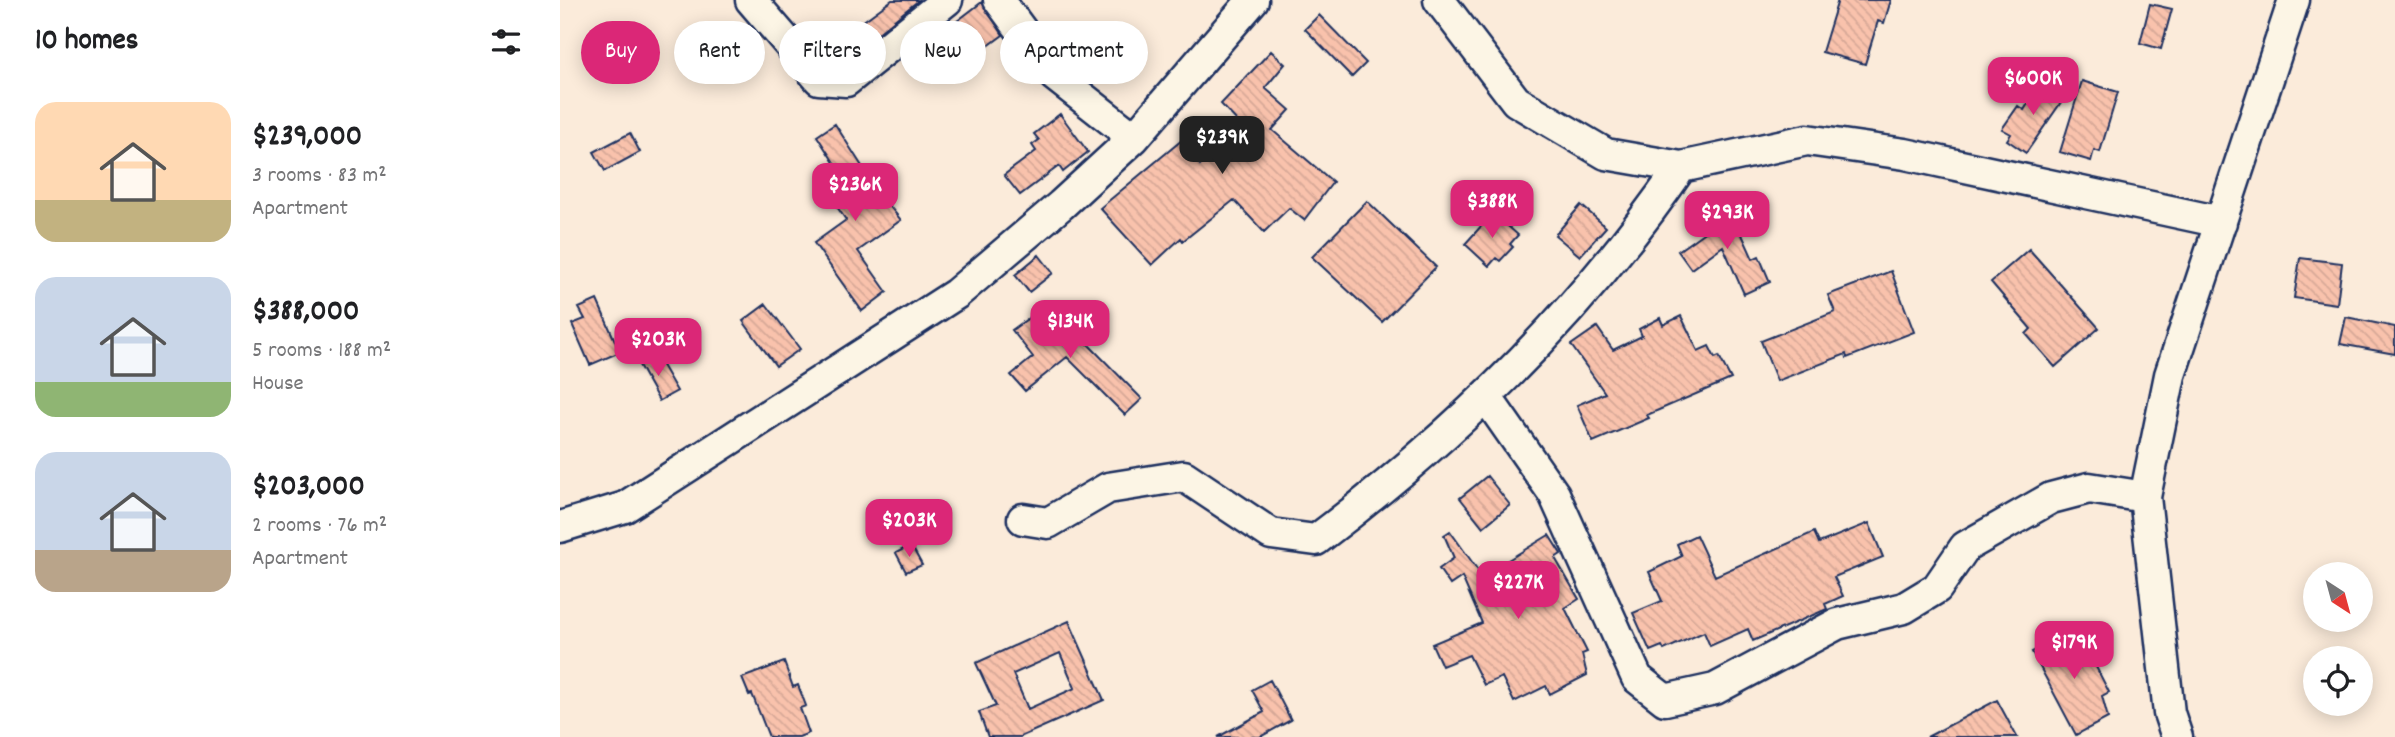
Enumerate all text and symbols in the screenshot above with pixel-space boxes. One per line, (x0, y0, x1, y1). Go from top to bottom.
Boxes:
text: 10 homes (35, 21, 138, 64)
chip: Buy (581, 21, 660, 84)
chip: Rent (674, 21, 765, 84)
chip: Filters (779, 21, 886, 84)
chip: New (900, 21, 986, 84)
chip: Apartment (1000, 21, 1148, 84)
icon: filters (487, 23, 525, 61)
pin: $600K (1984, 58, 2082, 117)
text: $600K (2004, 63, 2062, 96)
pin: $239K (1173, 116, 1271, 176)
text: $239,000 (252, 117, 362, 160)
text: $239K (1195, 122, 1249, 155)
icon: home (91, 130, 175, 214)
text: 3 rooms · 83 m² (252, 160, 387, 193)
pin: $236K (806, 164, 904, 223)
text: $236K (828, 169, 882, 202)
pin: $388K (1443, 180, 1541, 240)
text: $388K (1467, 186, 1517, 219)
pin: $293K (1678, 191, 1776, 251)
text: Apartment (252, 193, 348, 226)
text: $293K (1700, 197, 1754, 230)
text: $388,000 (252, 292, 359, 335)
pin: $134K (1021, 300, 1119, 360)
icon: home (91, 305, 175, 389)
text: $134K (1046, 306, 1094, 339)
pin: $203K (609, 318, 707, 378)
text: $203K (630, 324, 686, 357)
text: 5 rooms · 188 m² (252, 335, 391, 368)
text: House (252, 368, 304, 401)
text: $203,000 (252, 467, 365, 510)
icon: home (91, 480, 175, 564)
pin: $203K (860, 500, 958, 559)
text: $203K (881, 505, 937, 538)
text: 2 rooms · 76 m² (252, 510, 387, 543)
text: Apartment (252, 543, 348, 576)
pin: $227K (1469, 562, 1567, 621)
north arrow (2303, 562, 2373, 632)
map controls (2303, 562, 2373, 716)
text: $227K (1492, 567, 1544, 600)
pin: $179K (2025, 622, 2123, 681)
text: $179K (2051, 627, 2097, 660)
button: locate (2303, 646, 2373, 716)

